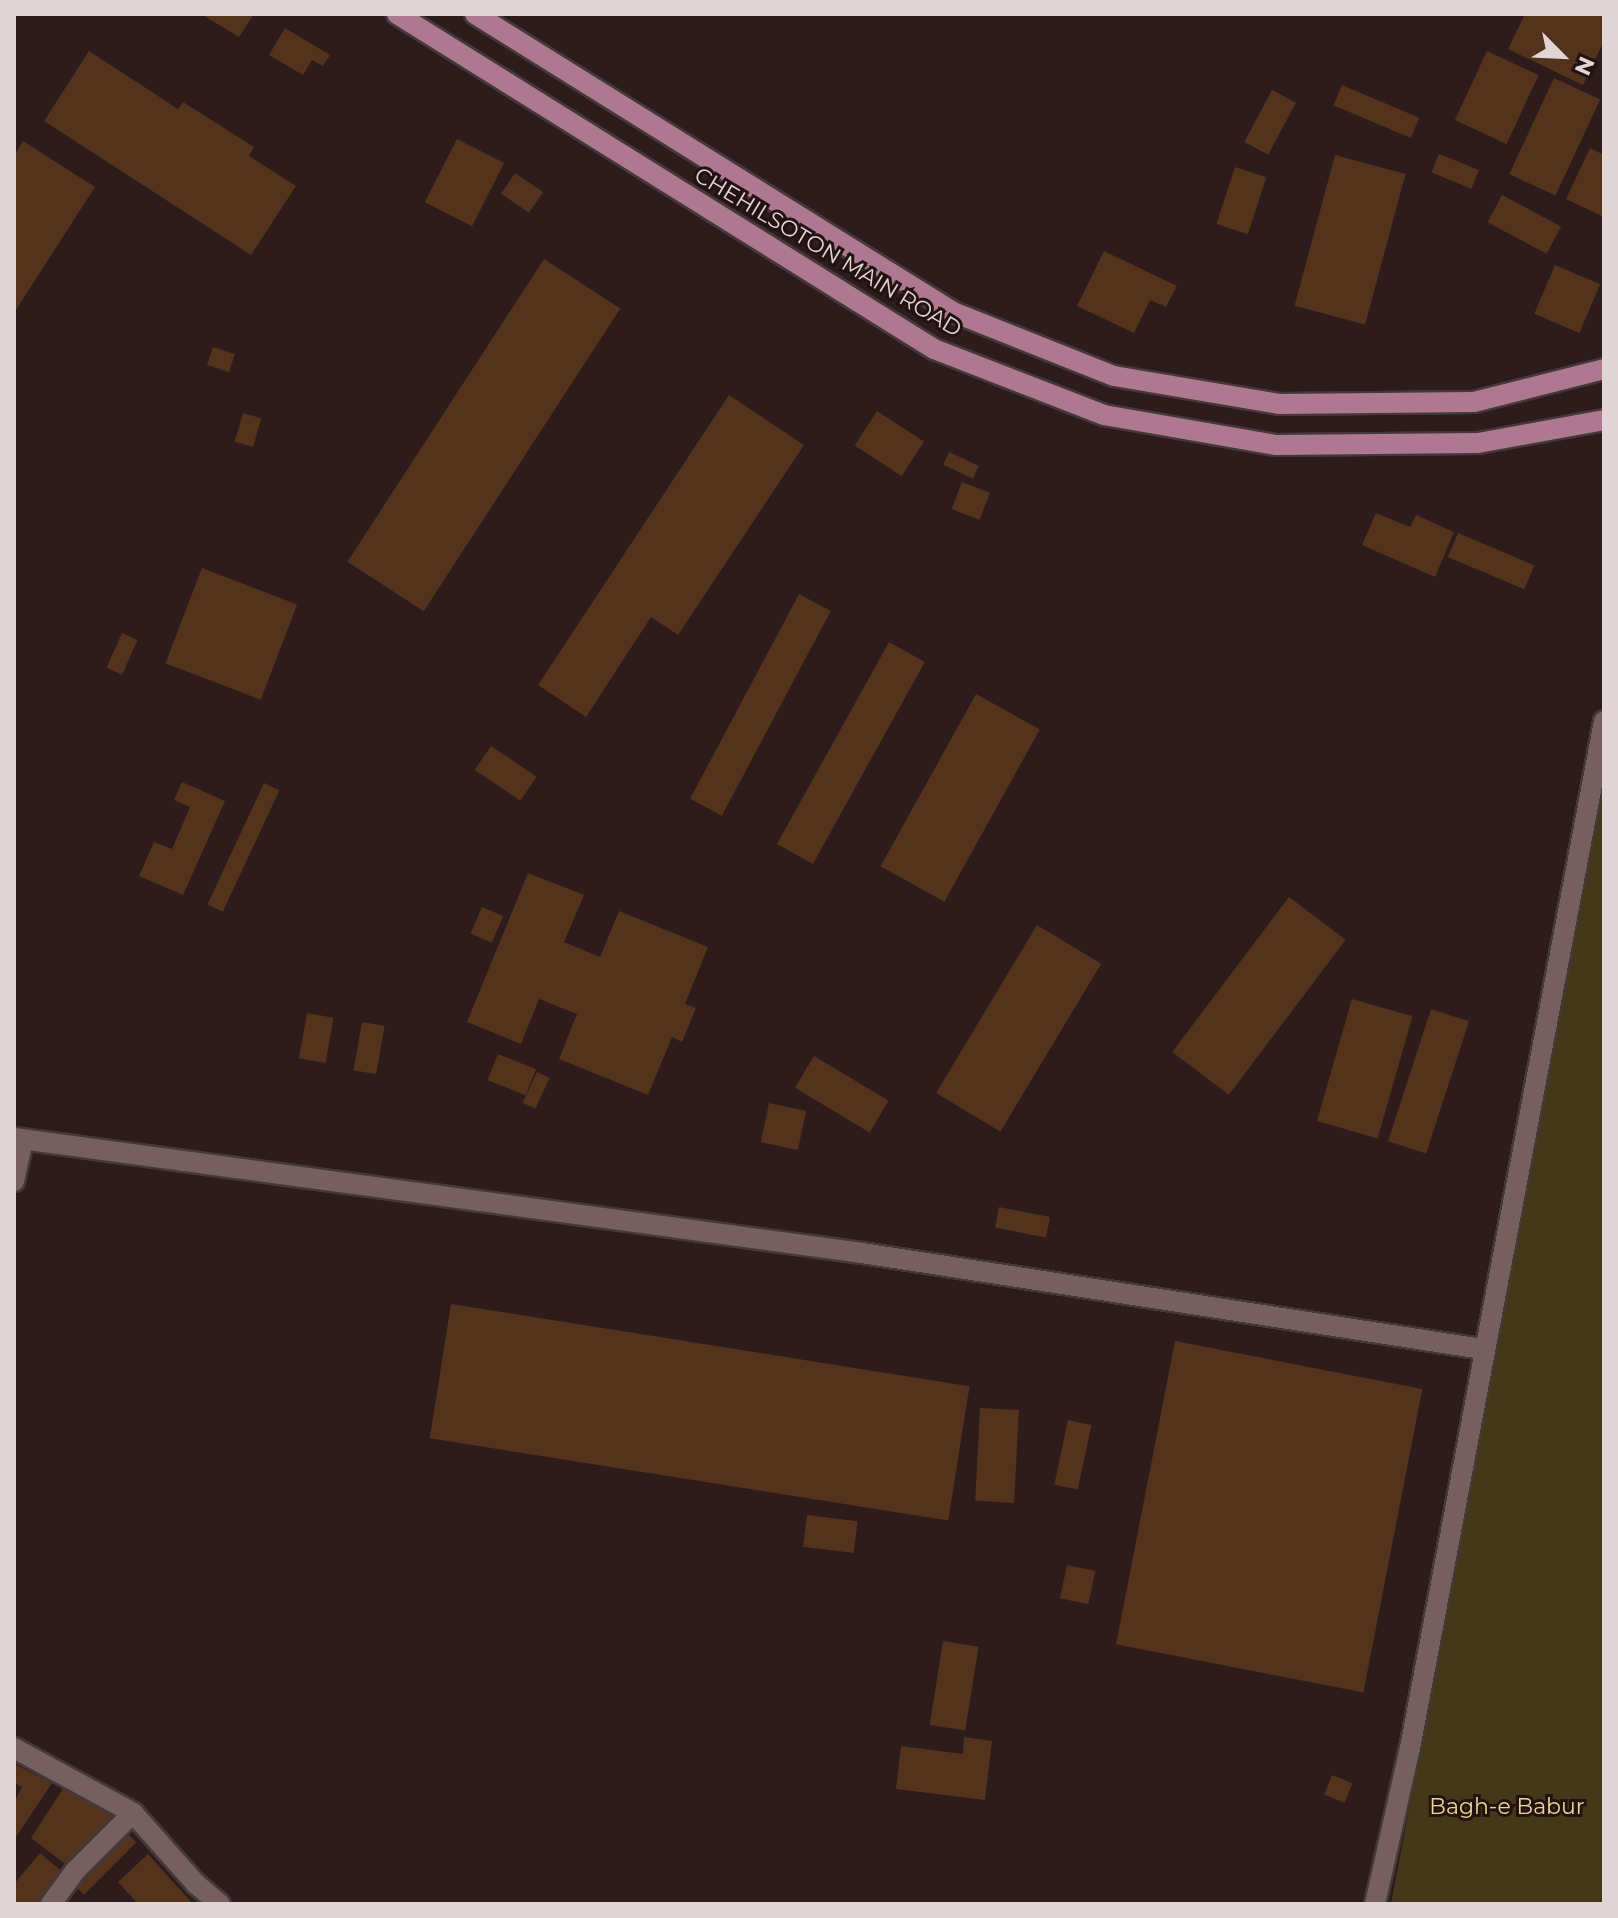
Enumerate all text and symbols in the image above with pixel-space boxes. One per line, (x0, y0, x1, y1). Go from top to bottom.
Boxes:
north arrow (1522, 16, 1602, 96)
text: N (1568, 52, 1600, 80)
street label: CHEHILSOTON MAIN ROAD (690, 162, 966, 342)
park label: Bagh-e Babur (1429, 1794, 1585, 1820)

